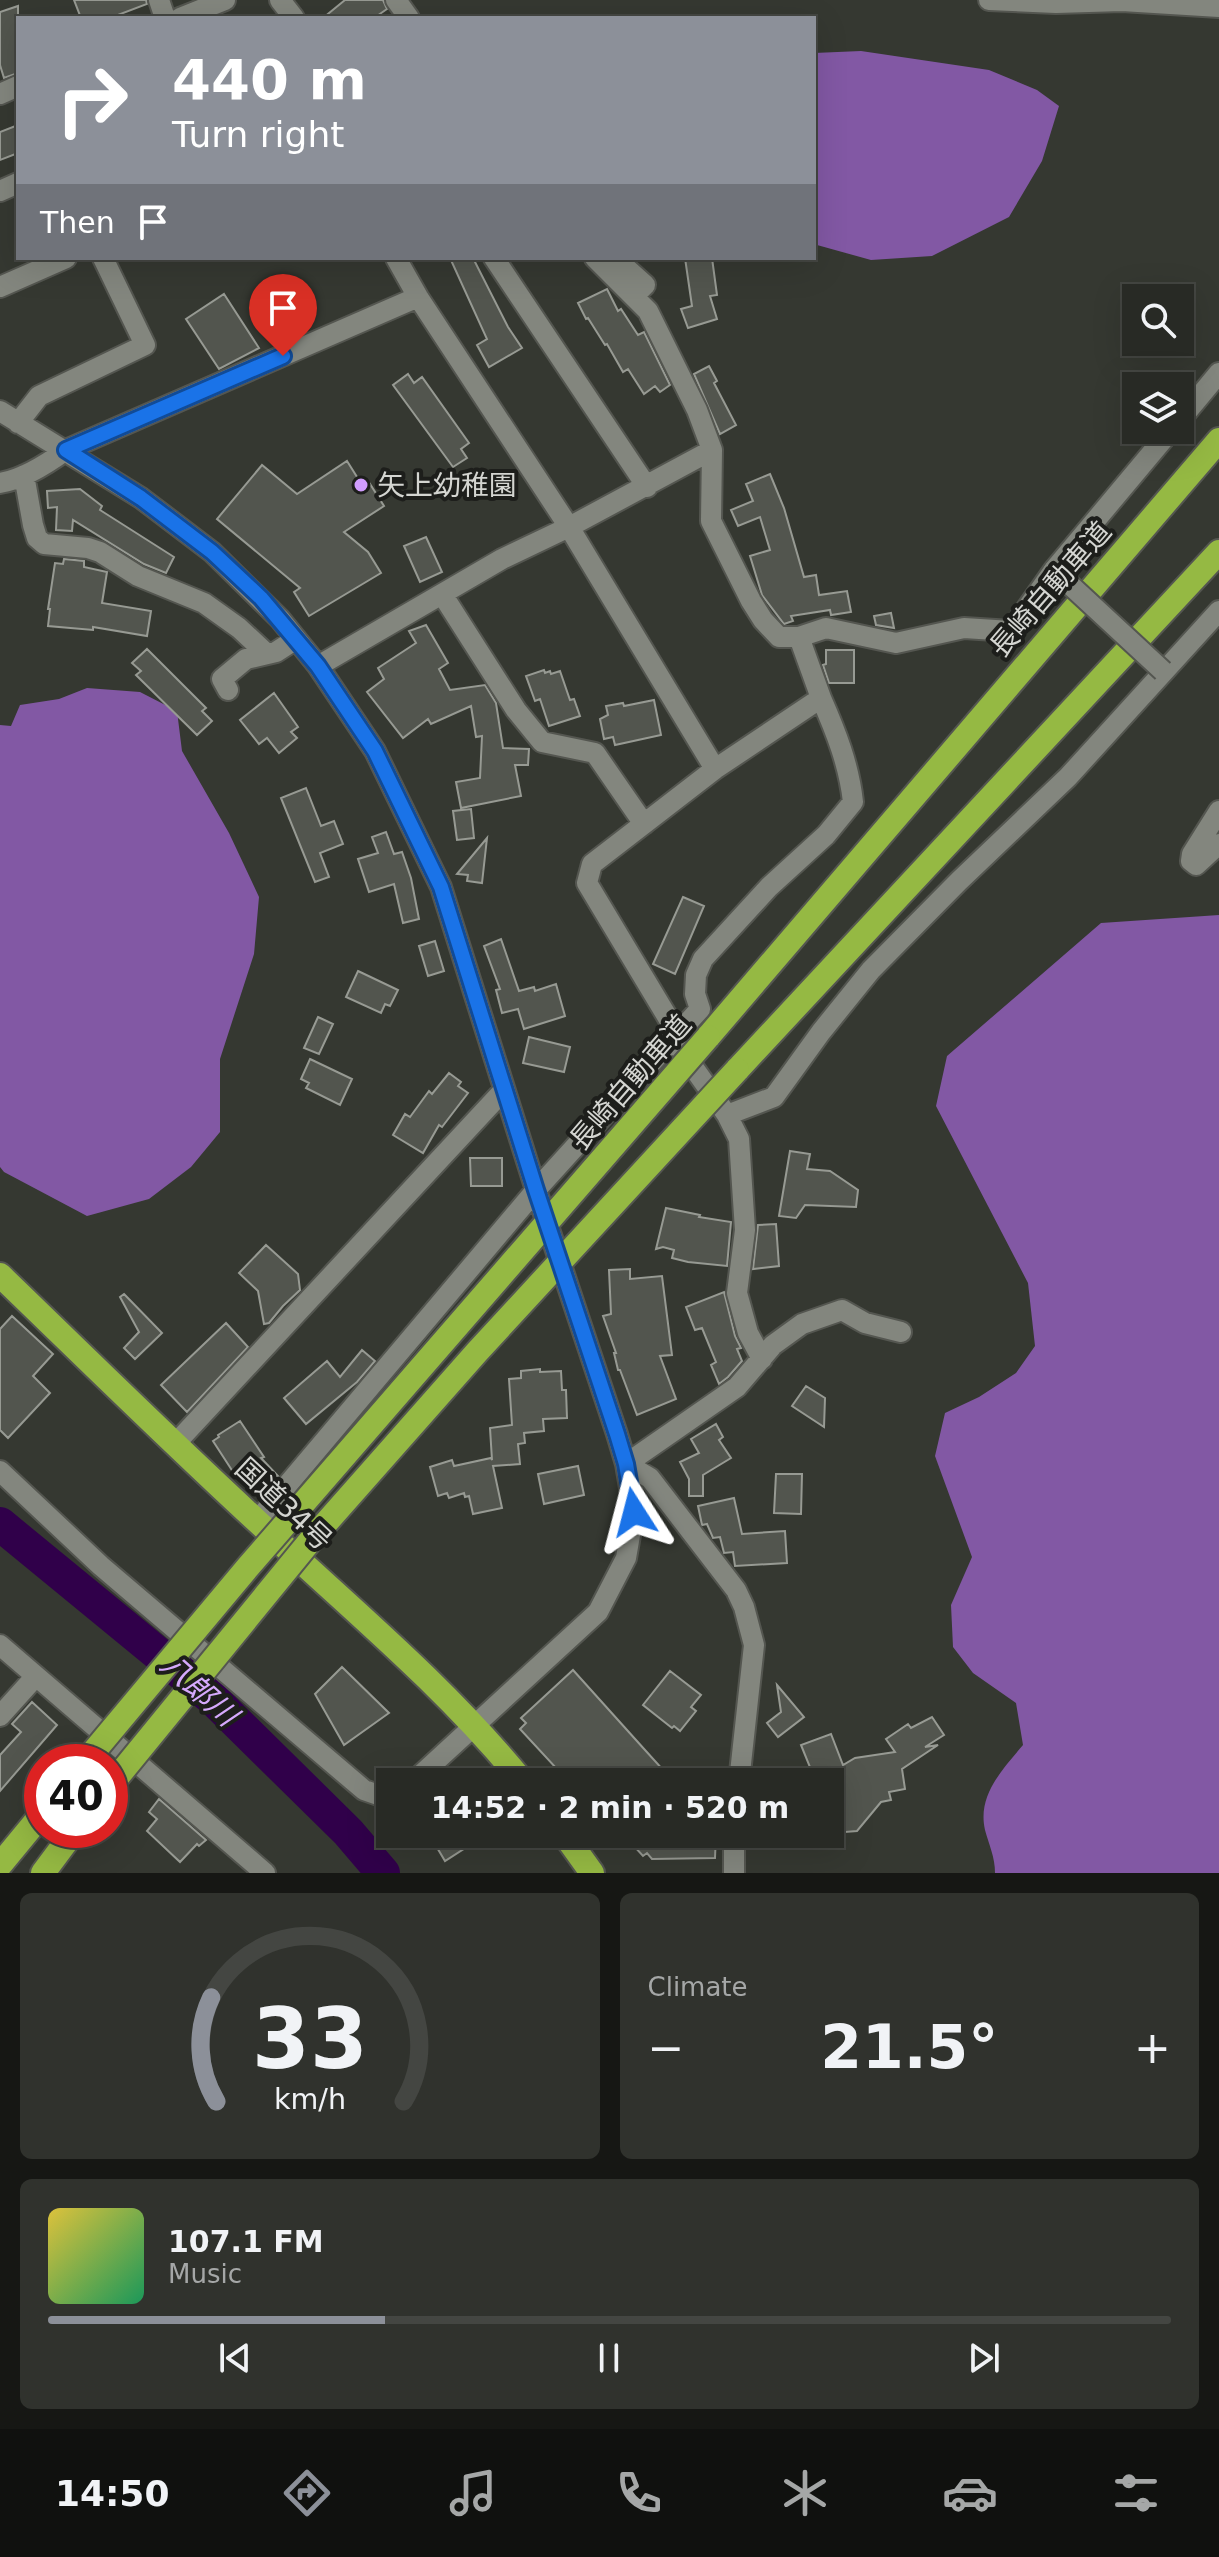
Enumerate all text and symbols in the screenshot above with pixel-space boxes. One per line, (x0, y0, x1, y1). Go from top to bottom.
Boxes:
text: 440 m (172, 47, 367, 112)
icon: right (40, 48, 144, 152)
text: Turn right (172, 114, 344, 155)
icon: arrive (131, 200, 175, 244)
text: Then (40, 205, 115, 240)
pin (249, 274, 317, 356)
map controls (1122, 284, 1194, 444)
button: search (1122, 284, 1194, 356)
icon: arrive (261, 286, 305, 330)
button: layers (1122, 372, 1194, 444)
place label: 矢上幼稚園 (377, 469, 517, 502)
marker: 矢上幼稚園 (352, 476, 370, 494)
street label: 長崎自動車道 (983, 515, 1118, 664)
street label: 長崎自動車道 (563, 1008, 698, 1157)
street label: 国道34号 (229, 1452, 339, 1557)
position arrow (592, 1470, 676, 1554)
water label: 八郎川 (154, 1647, 247, 1735)
speed limit sign: 40 (24, 1744, 128, 1848)
text: 14:52 · 2 min · 520 m (431, 1790, 789, 1825)
text: Climate (648, 1972, 748, 2002)
text: 33 (252, 1991, 368, 2088)
text: 21.5° (820, 2012, 998, 2082)
text: − (648, 2022, 684, 2073)
text: + (1134, 2022, 1171, 2073)
text: km/h (274, 2082, 346, 2116)
text: 107.1 FM (168, 2224, 324, 2259)
text: Music (168, 2259, 242, 2289)
icon: previous (213, 2336, 257, 2380)
icon: pause (587, 2336, 631, 2380)
icon: next (962, 2336, 1006, 2380)
icon: directions (279, 2465, 335, 2521)
icon: music (445, 2465, 501, 2521)
icon: phone (611, 2465, 667, 2521)
icon: climate (777, 2465, 833, 2521)
icon: car (942, 2465, 998, 2521)
icon: filters (1108, 2465, 1164, 2521)
text: 14:50 (55, 2473, 169, 2514)

